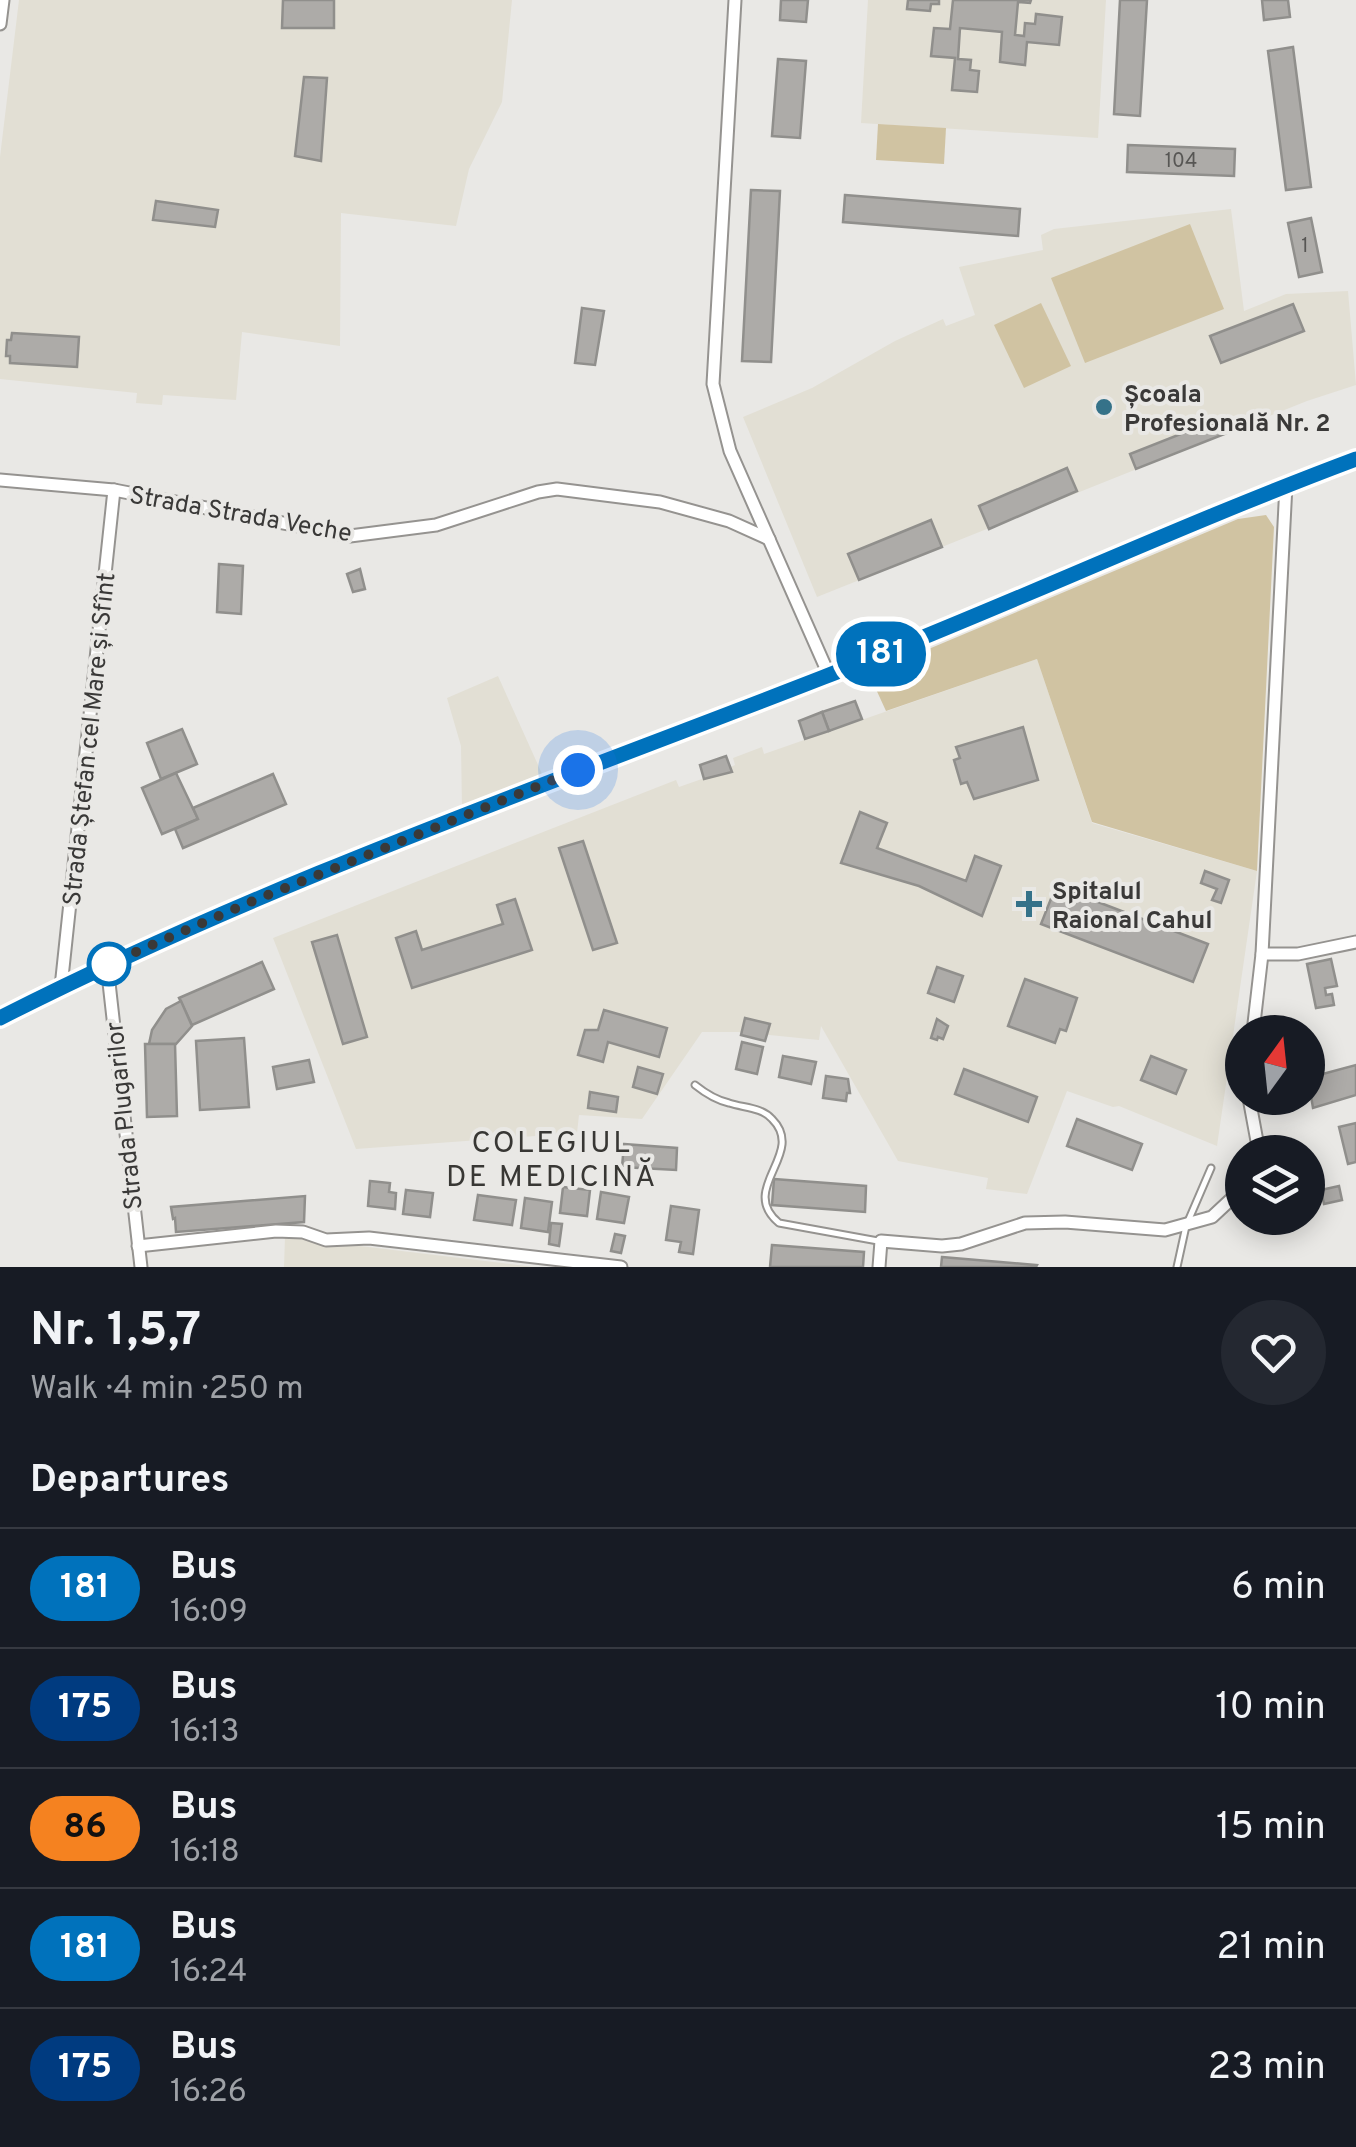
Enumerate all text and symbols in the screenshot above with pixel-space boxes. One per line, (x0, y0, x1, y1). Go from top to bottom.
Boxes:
house number: 104 (1165, 149, 1197, 175)
house number: 1 (1301, 234, 1309, 260)
place label: Școala Profesională Nr. 2 (1124, 380, 1331, 441)
marker: Școala Profesională Nr. 2 (1093, 396, 1115, 418)
street label: Strada Strada Veche (127, 481, 354, 551)
street label: Strada Ștefan cel Mare și Sfînt (58, 571, 124, 908)
line badge: 181 (824, 622, 938, 686)
text: 181 (856, 632, 906, 676)
your location (553, 745, 603, 795)
place label: Spitalul Raional Cahul (1052, 877, 1213, 938)
marker: Spitalul Raional Cahul (1016, 891, 1042, 917)
unlabelled marker (88, 943, 130, 985)
north arrow (1225, 1015, 1325, 1115)
map controls (1225, 1015, 1325, 1235)
street label: Strada Plugarilor (100, 1020, 152, 1211)
district label: COLEGIUL DE MEDICINĂ (446, 1126, 658, 1197)
button: layers (1225, 1135, 1325, 1235)
button: heart (1221, 1300, 1326, 1405)
text: Nr. 1,5,7 (30, 1302, 201, 1362)
text: Walk · 4 min · 250 m (30, 1370, 304, 1410)
text: Departures (30, 1457, 230, 1506)
text: Bus (170, 1544, 237, 1593)
text: 6 min (1231, 1564, 1326, 1613)
text: 181 (60, 1566, 110, 1610)
text: 16:09 (170, 1593, 248, 1633)
text: Bus (170, 1664, 237, 1713)
text: 10 min (1215, 1684, 1326, 1733)
text: 175 (58, 1686, 112, 1730)
text: 16:13 (170, 1713, 239, 1753)
text: Bus (170, 1784, 237, 1833)
text: 15 min (1216, 1804, 1326, 1853)
text: 86 (63, 1806, 107, 1850)
text: 16:18 (170, 1833, 240, 1873)
text: Bus (170, 1904, 237, 1953)
text: 21 min (1216, 1924, 1326, 1973)
text: 181 (60, 1926, 110, 1970)
text: 16:24 (170, 1953, 247, 1993)
text: Bus (170, 2024, 237, 2073)
text: 23 min (1208, 2044, 1326, 2093)
text: 175 (58, 2046, 112, 2090)
text: 16:26 (170, 2073, 247, 2113)

